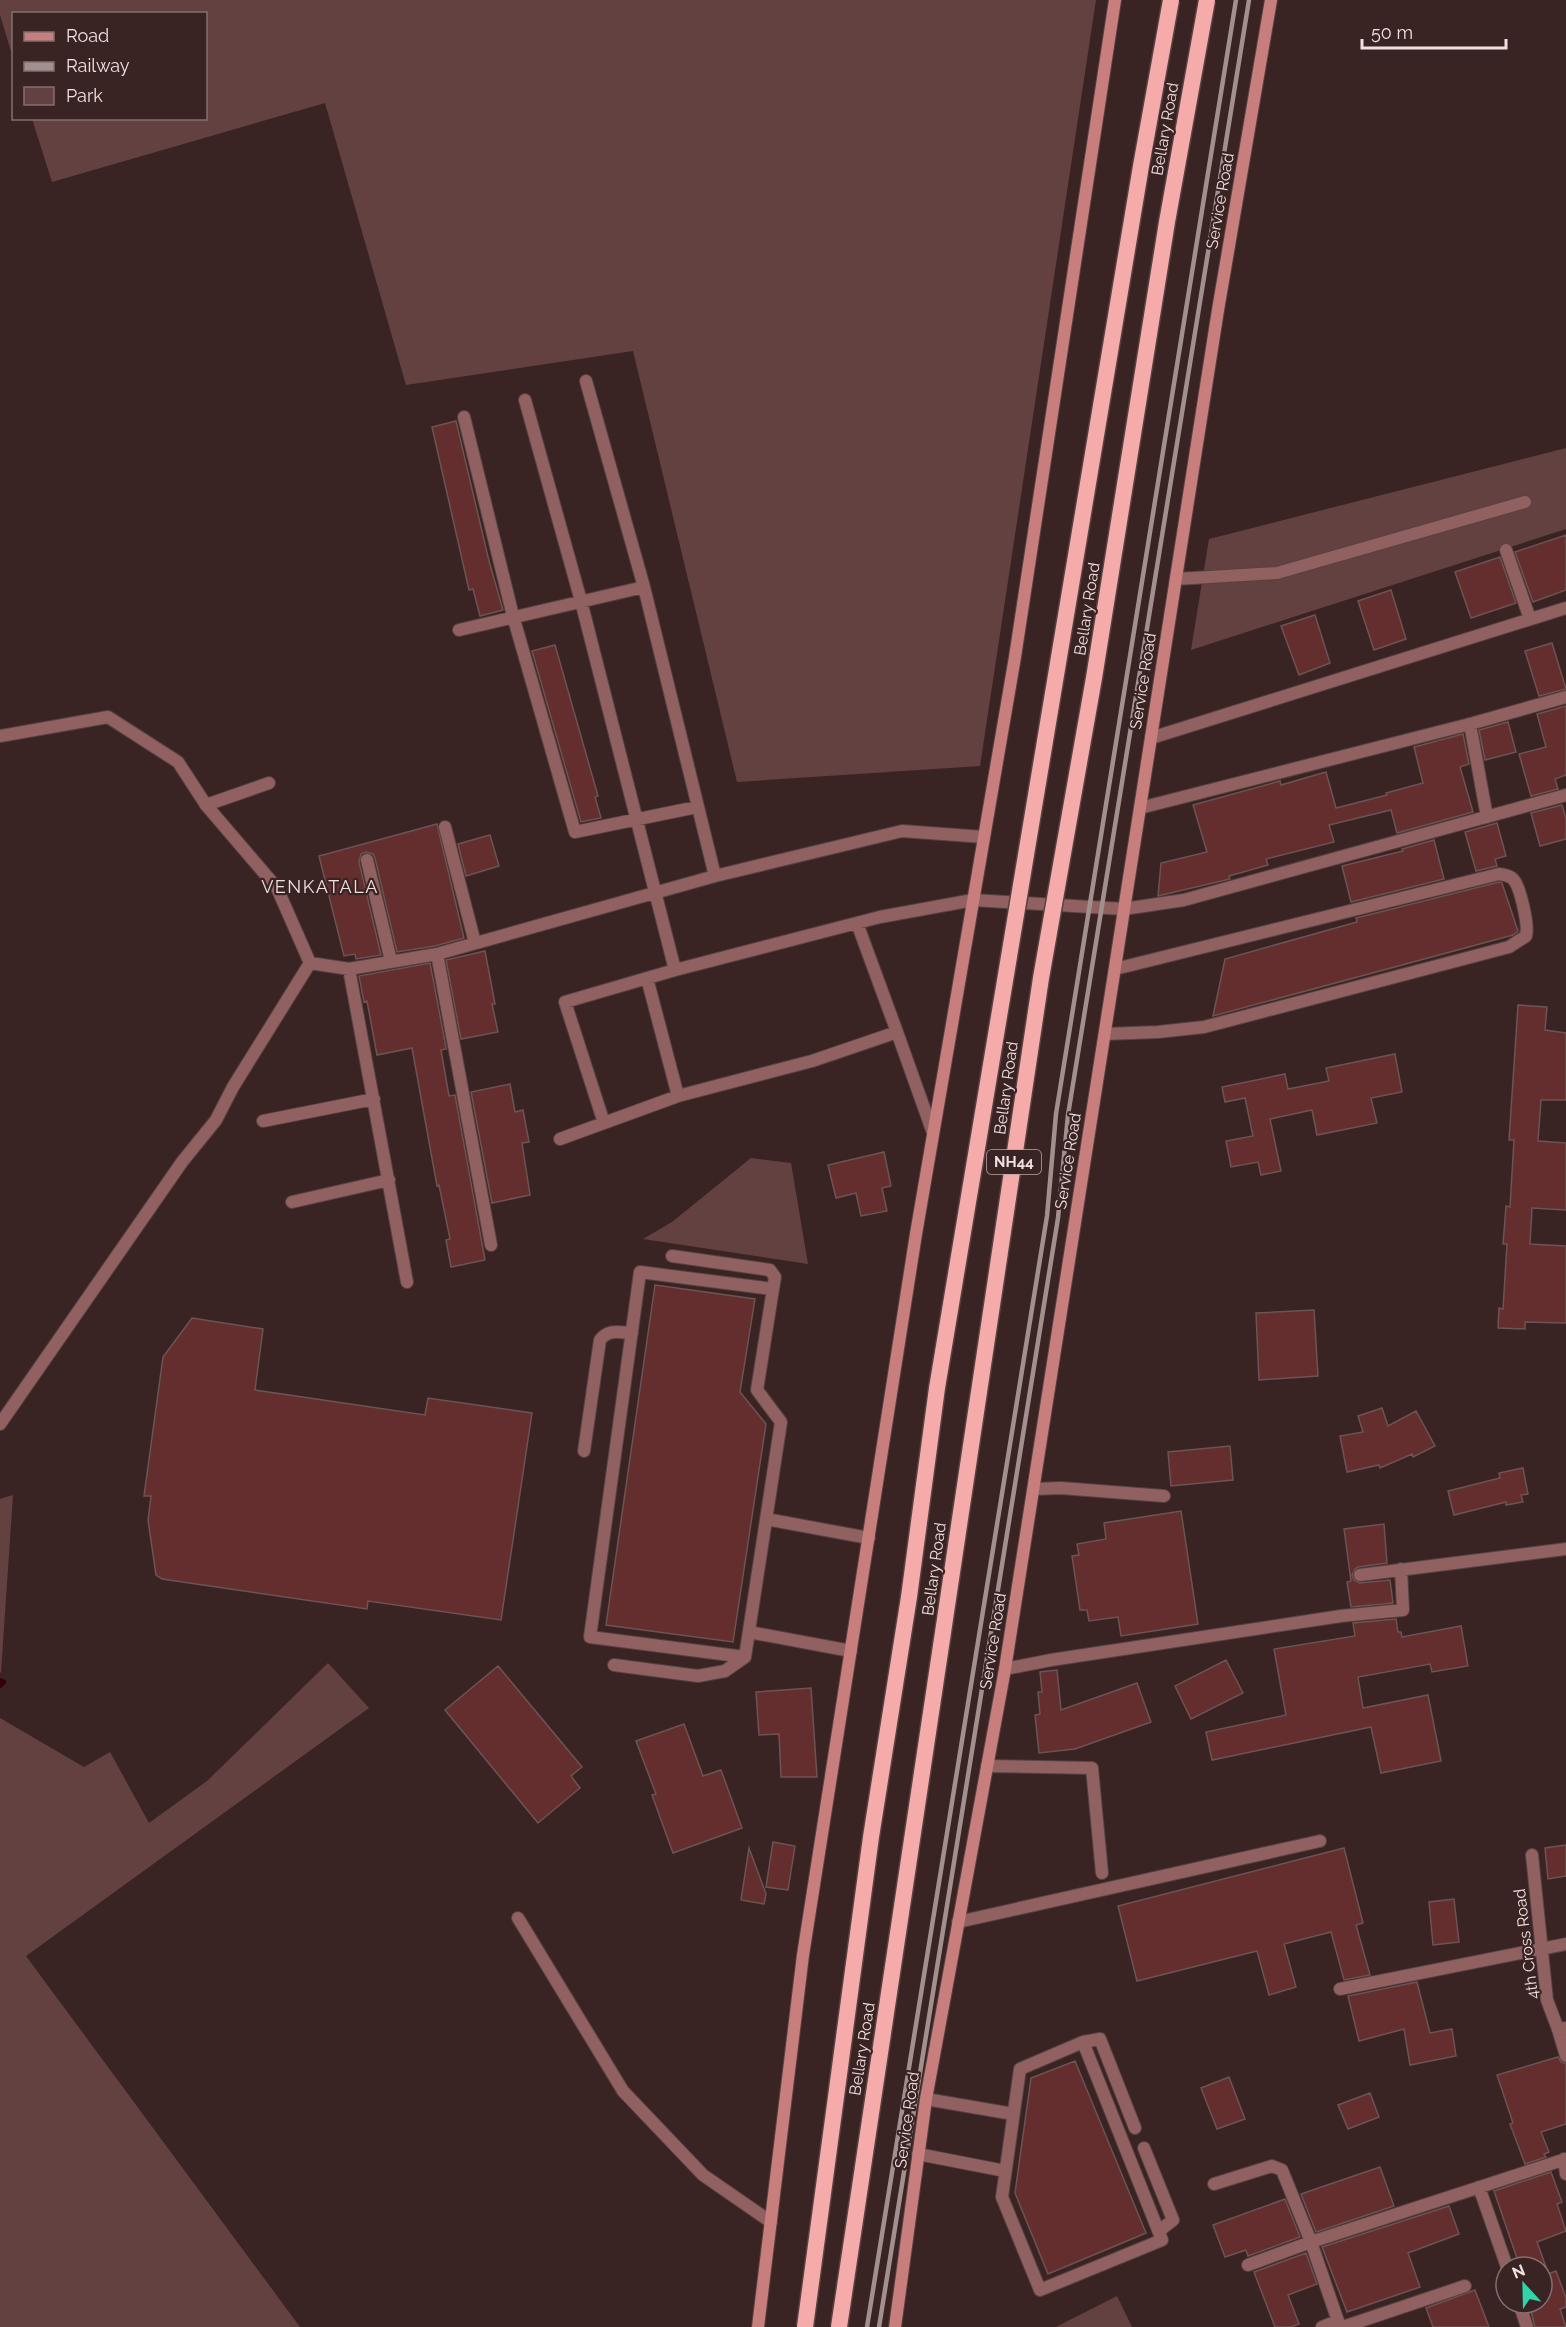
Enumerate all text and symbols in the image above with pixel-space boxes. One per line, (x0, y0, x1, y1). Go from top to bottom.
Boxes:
legend (12, 12, 207, 120)
scale bar (1362, 12, 1506, 50)
text: 50 m (1371, 22, 1413, 43)
text: Road (66, 25, 109, 46)
text: Railway (66, 55, 130, 76)
street label: Bellary Road (1148, 81, 1183, 177)
text: Park (66, 85, 103, 106)
street label: Service Road (1202, 151, 1238, 251)
street label: Bellary Road (1070, 561, 1104, 657)
street label: Service Road (1126, 631, 1160, 731)
district label: VENKATALA (261, 876, 379, 897)
street label: Bellary Road (990, 1040, 1022, 1136)
street label: Service Road (1051, 1111, 1085, 1211)
road number: NH44 (987, 1150, 1041, 1174)
street label: Bellary Road (918, 1521, 950, 1617)
street label: Service Road (976, 1591, 1010, 1691)
street label: 4th Cross Road (1510, 1888, 1542, 2000)
street label: Bellary Road (845, 2001, 879, 2097)
street label: Service Road (891, 2070, 923, 2169)
north arrow (1494, 2255, 1554, 2315)
text: N (1509, 2260, 1528, 2283)

